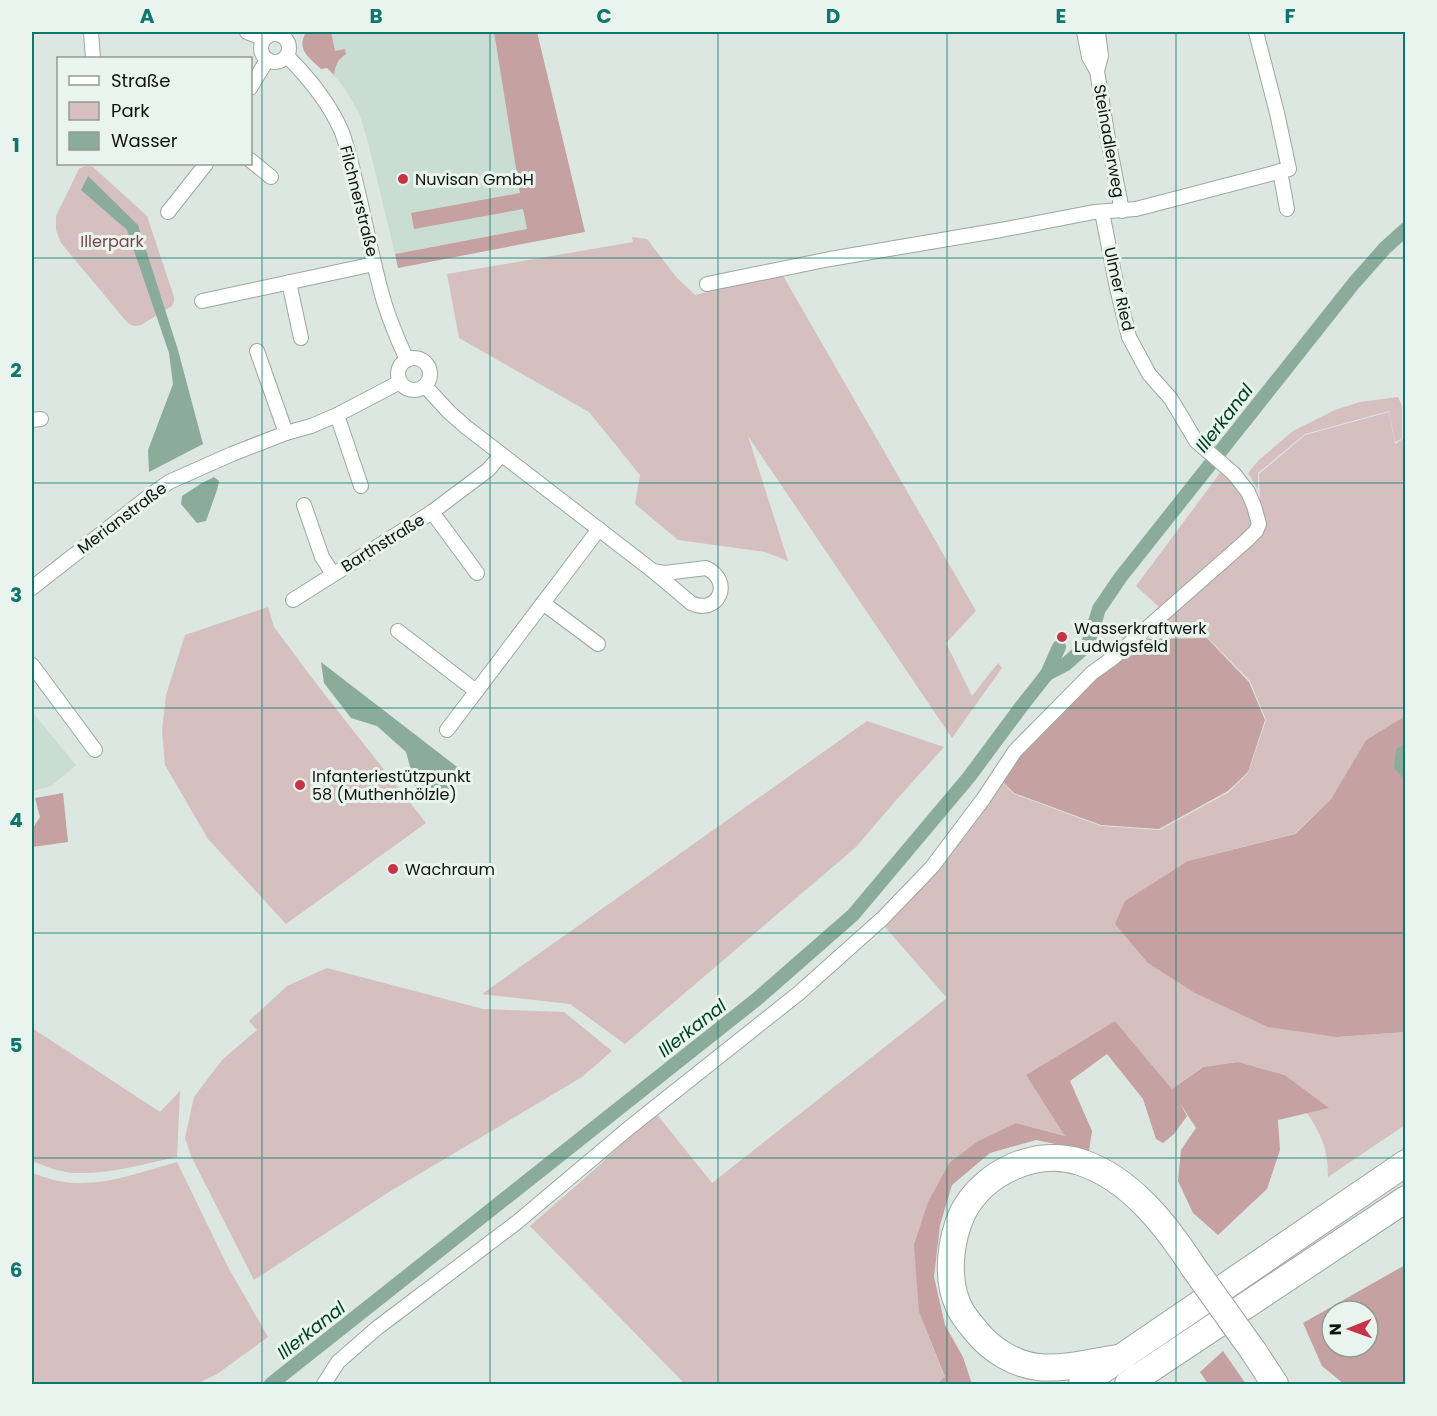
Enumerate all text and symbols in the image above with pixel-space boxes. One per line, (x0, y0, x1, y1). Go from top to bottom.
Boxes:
text: A (140, 2, 155, 30)
text: B (369, 2, 383, 30)
text: C (596, 2, 612, 30)
text: D (826, 2, 840, 30)
text: E (1056, 2, 1066, 30)
text: F (1285, 2, 1296, 30)
legend (57, 57, 252, 165)
text: Straße (111, 68, 170, 93)
street label: Steinadlerweg (1088, 83, 1130, 199)
text: Park (111, 98, 150, 123)
text: Wasser (111, 128, 178, 153)
text: 1 (12, 131, 20, 159)
street label: Filchnerstraße (334, 143, 384, 259)
place label: Nuvisan GmbH (415, 168, 534, 191)
marker: Nuvisan GmbH (396, 172, 410, 186)
park label: Illerpark (80, 230, 145, 253)
street label: Ulmer Ried (1098, 245, 1140, 333)
text: 2 (10, 356, 22, 384)
water label: Illerkanal (1189, 378, 1259, 457)
street label: Merianstraße (73, 477, 171, 559)
street label: Barthstraße (337, 508, 429, 578)
text: 3 (10, 581, 22, 609)
place label: Wasserkraftwerk Ludwigsfeld (1074, 617, 1207, 658)
marker: Wasserkraftwerk Ludwigsfeld (1055, 630, 1069, 644)
place label: Infanteriestützpunkt 58 (Muthenhölzle) (312, 765, 471, 806)
marker: Infanteriestützpunkt 58 (Muthenhölzle) (293, 778, 307, 792)
text: 4 (9, 806, 23, 834)
place label: Wachraum (405, 858, 495, 881)
marker: Wachraum (386, 862, 400, 876)
water label: Illerkanal (653, 993, 732, 1063)
text: 5 (10, 1031, 23, 1059)
text: 6 (10, 1256, 22, 1284)
water label: Illerkanal (272, 1295, 351, 1365)
north arrow (1320, 1299, 1380, 1359)
text: N (1324, 1323, 1347, 1335)

